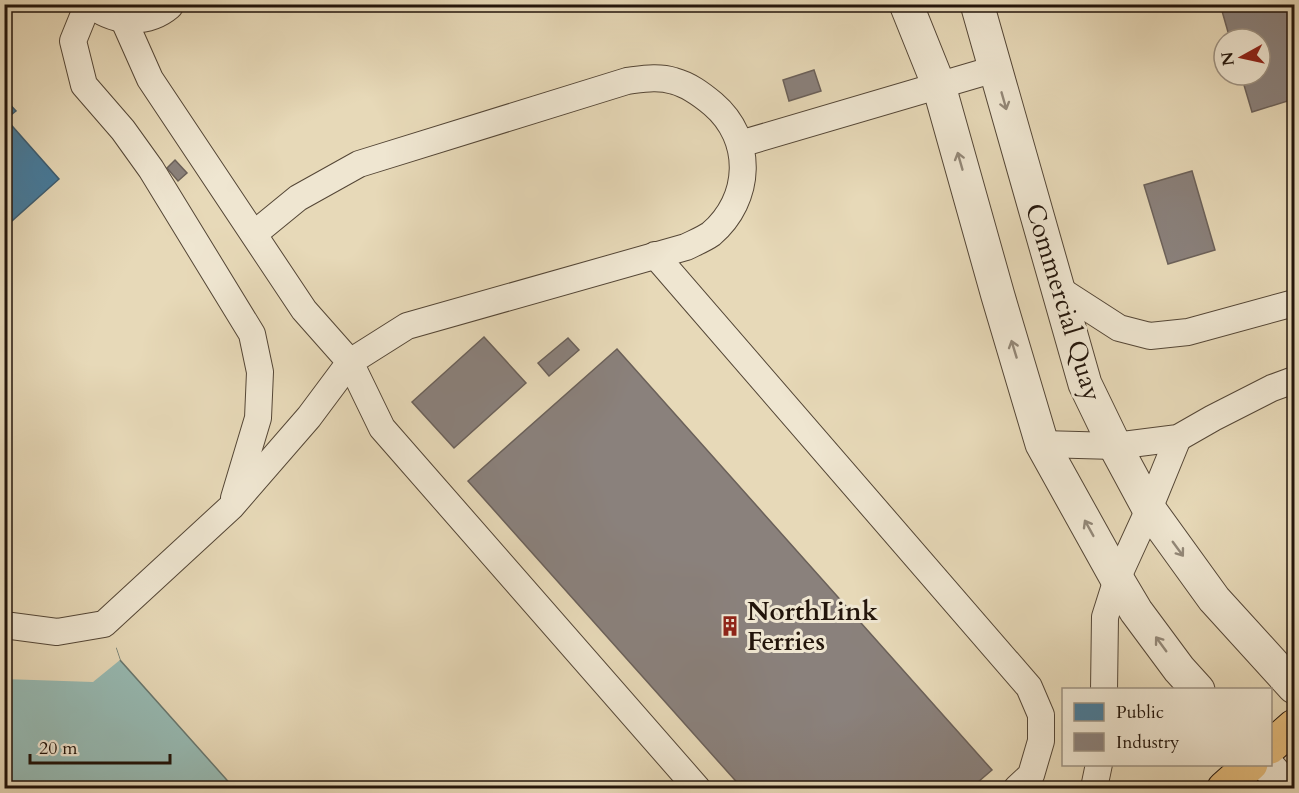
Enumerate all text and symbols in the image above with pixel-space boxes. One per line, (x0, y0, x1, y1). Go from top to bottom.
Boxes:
north arrow (1212, 27, 1272, 87)
text: N (1216, 50, 1240, 67)
one-way arrow (999, 91, 1010, 110)
one-way arrow (954, 152, 965, 171)
street label: Commercial Quay (1017, 199, 1110, 405)
one-way arrow (1008, 340, 1019, 359)
one-way arrow (1083, 520, 1095, 537)
one-way arrow (1172, 541, 1184, 557)
place label: NorthLink Ferries (747, 594, 879, 659)
building icon: NorthLink Ferries (718, 614, 742, 638)
one-way arrow (1155, 637, 1167, 653)
legend (1062, 688, 1272, 766)
text: Public (1116, 700, 1164, 725)
scale bar (30, 727, 170, 765)
text: Industry (1116, 730, 1180, 755)
text: 20 m (39, 736, 78, 761)

